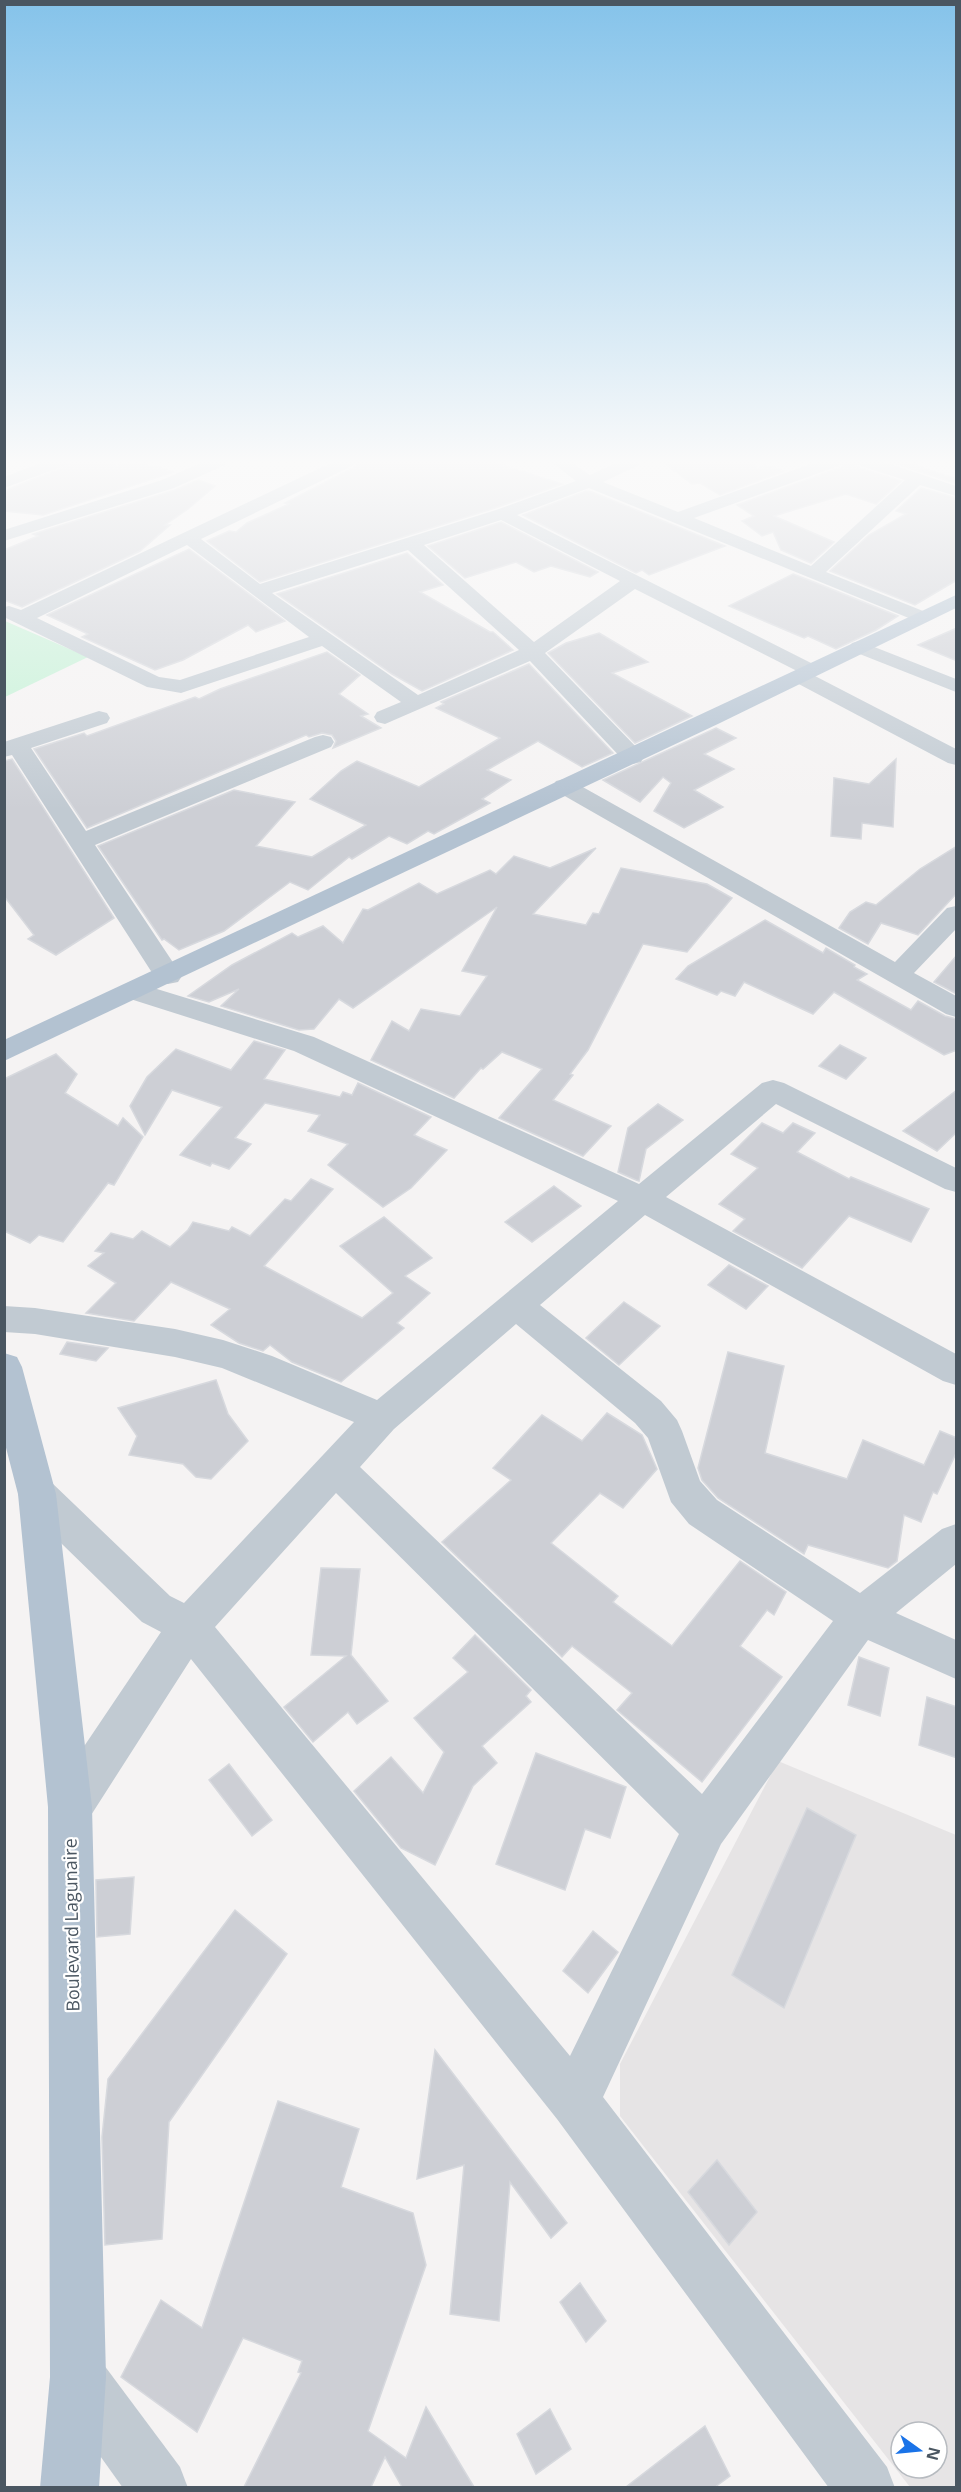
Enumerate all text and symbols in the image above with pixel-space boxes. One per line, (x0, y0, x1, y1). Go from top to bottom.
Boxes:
street label: Boulevard Lagunaire (57, 1838, 85, 2012)
north arrow (889, 2420, 949, 2480)
text: N (921, 2445, 946, 2463)

